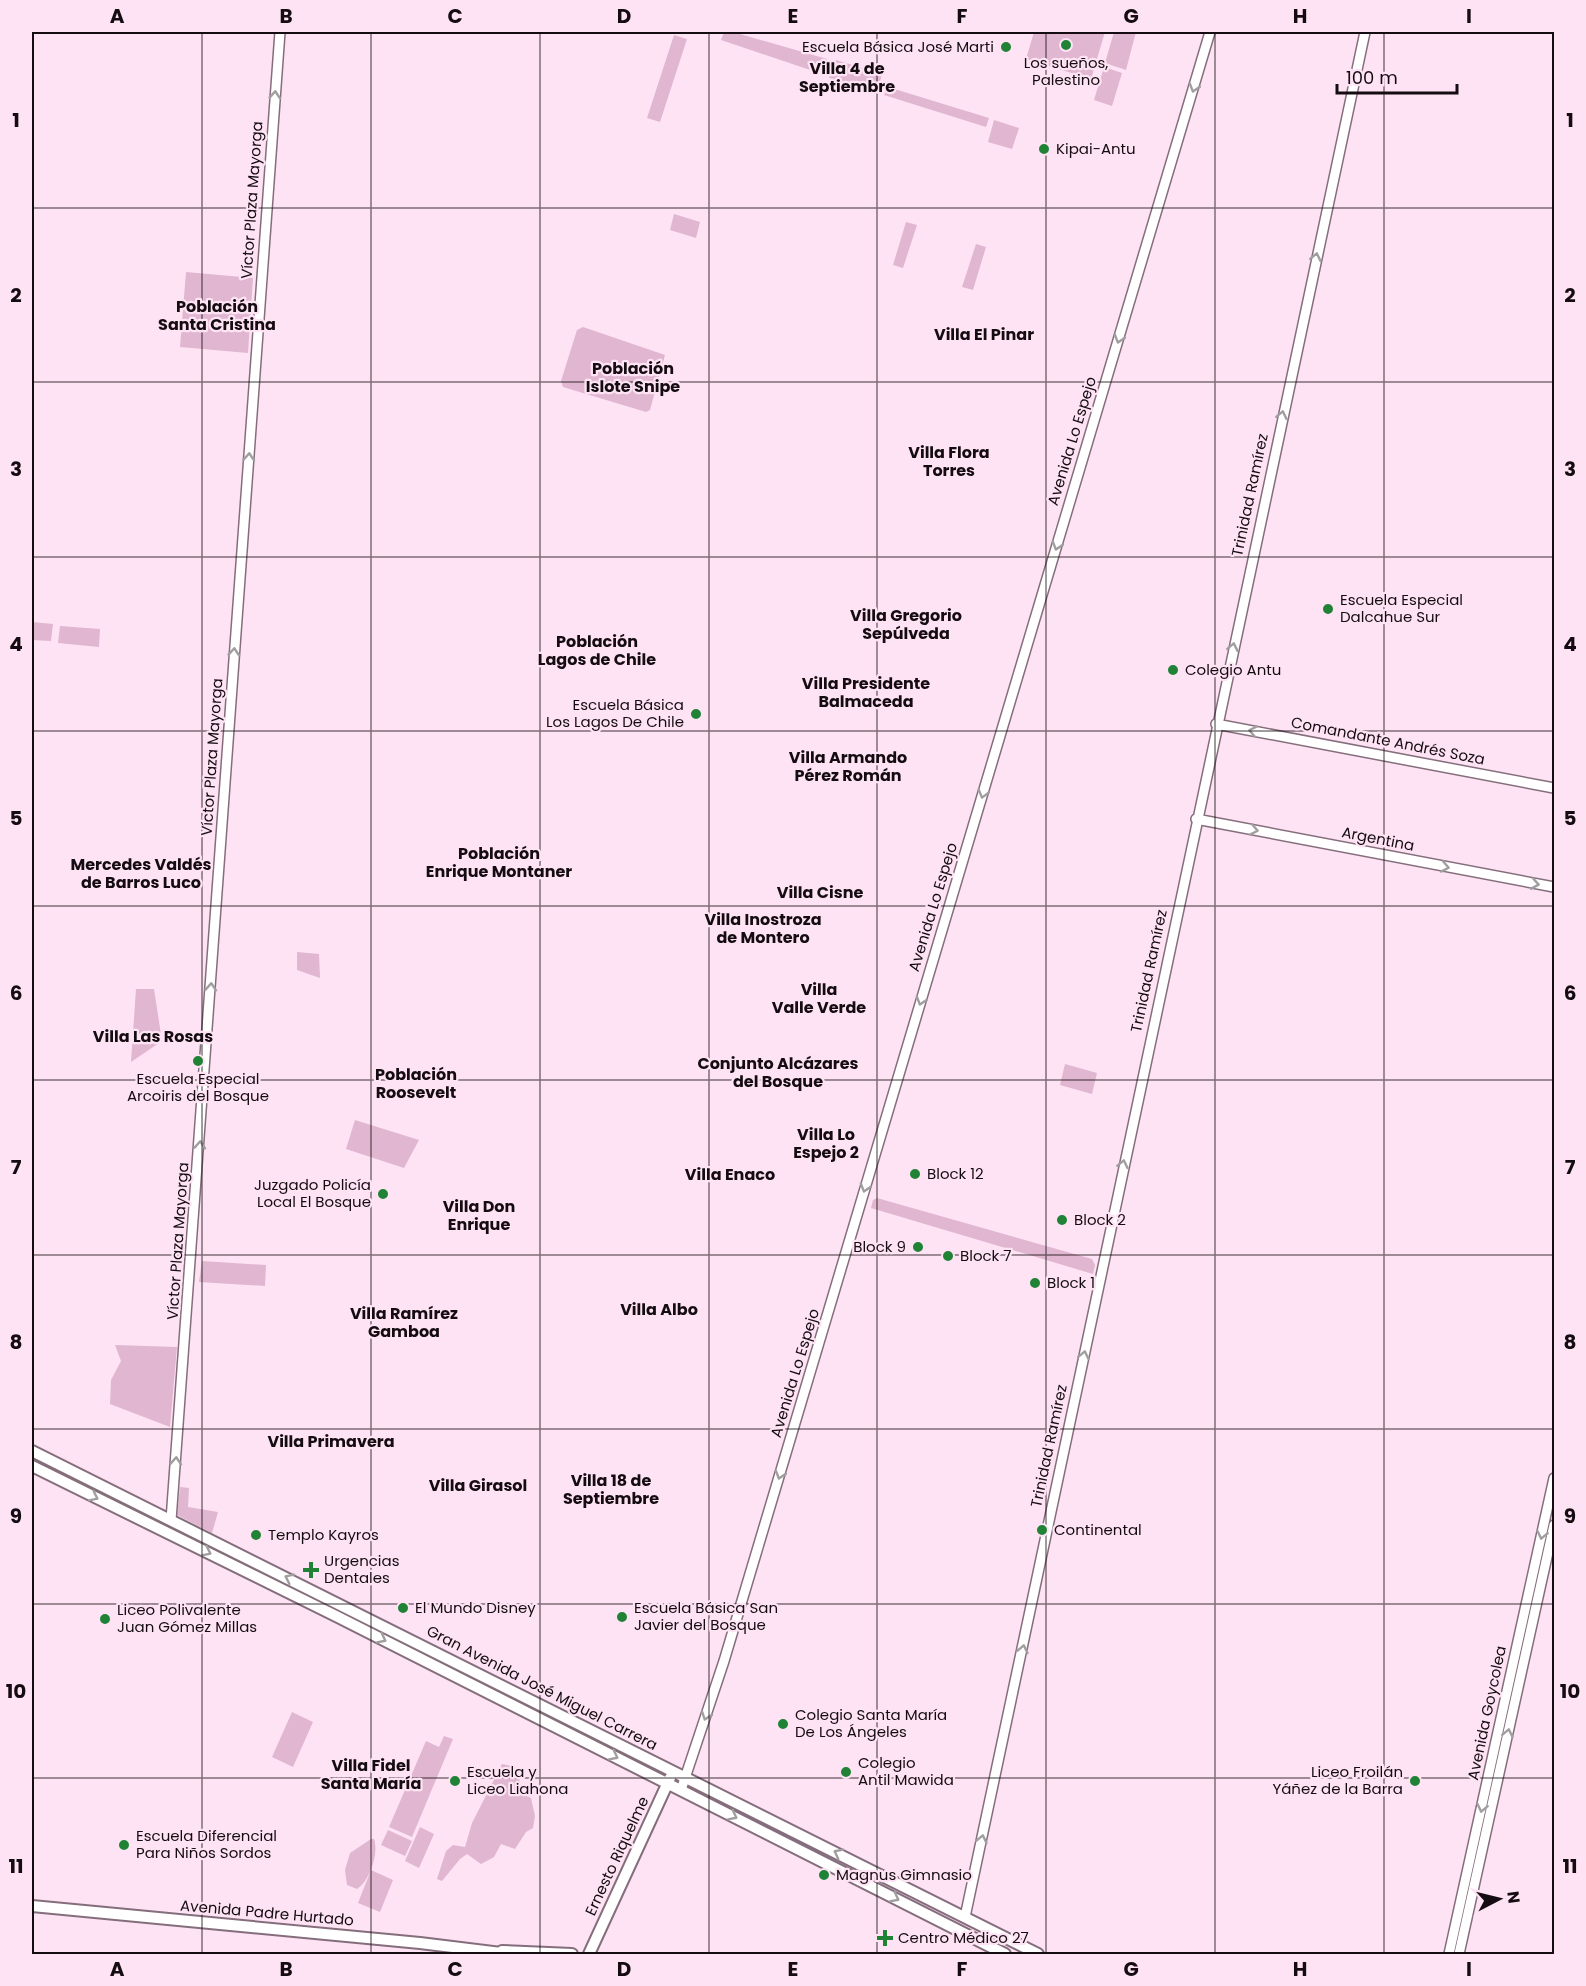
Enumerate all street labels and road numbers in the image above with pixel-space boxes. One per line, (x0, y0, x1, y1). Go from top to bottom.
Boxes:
street label: Víctor Plaza Mayorga (236, 120, 267, 280)
street label: Avenida Lo Espejo (1042, 374, 1101, 508)
street label: Trinidad Ramírez (1226, 431, 1273, 558)
street label: Víctor Plaza Mayorga (196, 677, 227, 837)
street label: Comandante Andrés Soza (1289, 711, 1487, 770)
street label: Argentina (1340, 821, 1416, 856)
street label: Avenida Lo Espejo (903, 840, 962, 974)
street label: Trinidad Ramírez (1125, 907, 1172, 1034)
street label: Víctor Plaza Mayorga (162, 1161, 193, 1321)
street label: Avenida Lo Espejo (765, 1306, 824, 1440)
street label: Trinidad Ramírez (1025, 1382, 1072, 1509)
street label: Gran Avenida José Miguel Carrera (423, 1620, 661, 1755)
street label: Avenida Goycolea (1462, 1644, 1511, 1782)
street label: Ernesto Riquelme (580, 1793, 653, 1919)
street label: Avenida Padre Hurtado (179, 1894, 355, 1931)

